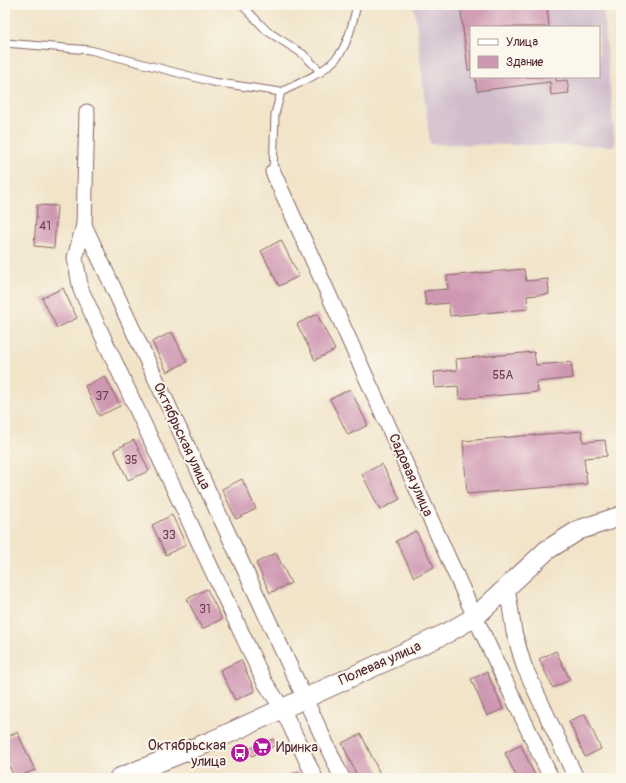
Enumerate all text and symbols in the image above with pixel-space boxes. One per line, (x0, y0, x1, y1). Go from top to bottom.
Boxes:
legend (470, 26, 600, 78)
text: Улица (506, 35, 538, 50)
text: Здание (506, 55, 543, 70)
house number: 41 (39, 219, 51, 234)
house number: 55А (493, 368, 514, 383)
street label: Октябрьская улица (150, 380, 214, 492)
house number: 37 (95, 389, 109, 404)
street label: Садовая улица (385, 431, 437, 519)
house number: 35 (124, 453, 138, 468)
house number: 33 (162, 528, 176, 543)
house number: 31 (199, 602, 211, 617)
street label: Полевая улица (336, 637, 424, 689)
supermarket icon: Иринка (251, 736, 273, 758)
place label: Октябрьская улица (148, 737, 226, 770)
place label: Иринка (276, 739, 318, 756)
bus stop icon: Октябрьская улица (229, 742, 251, 764)

